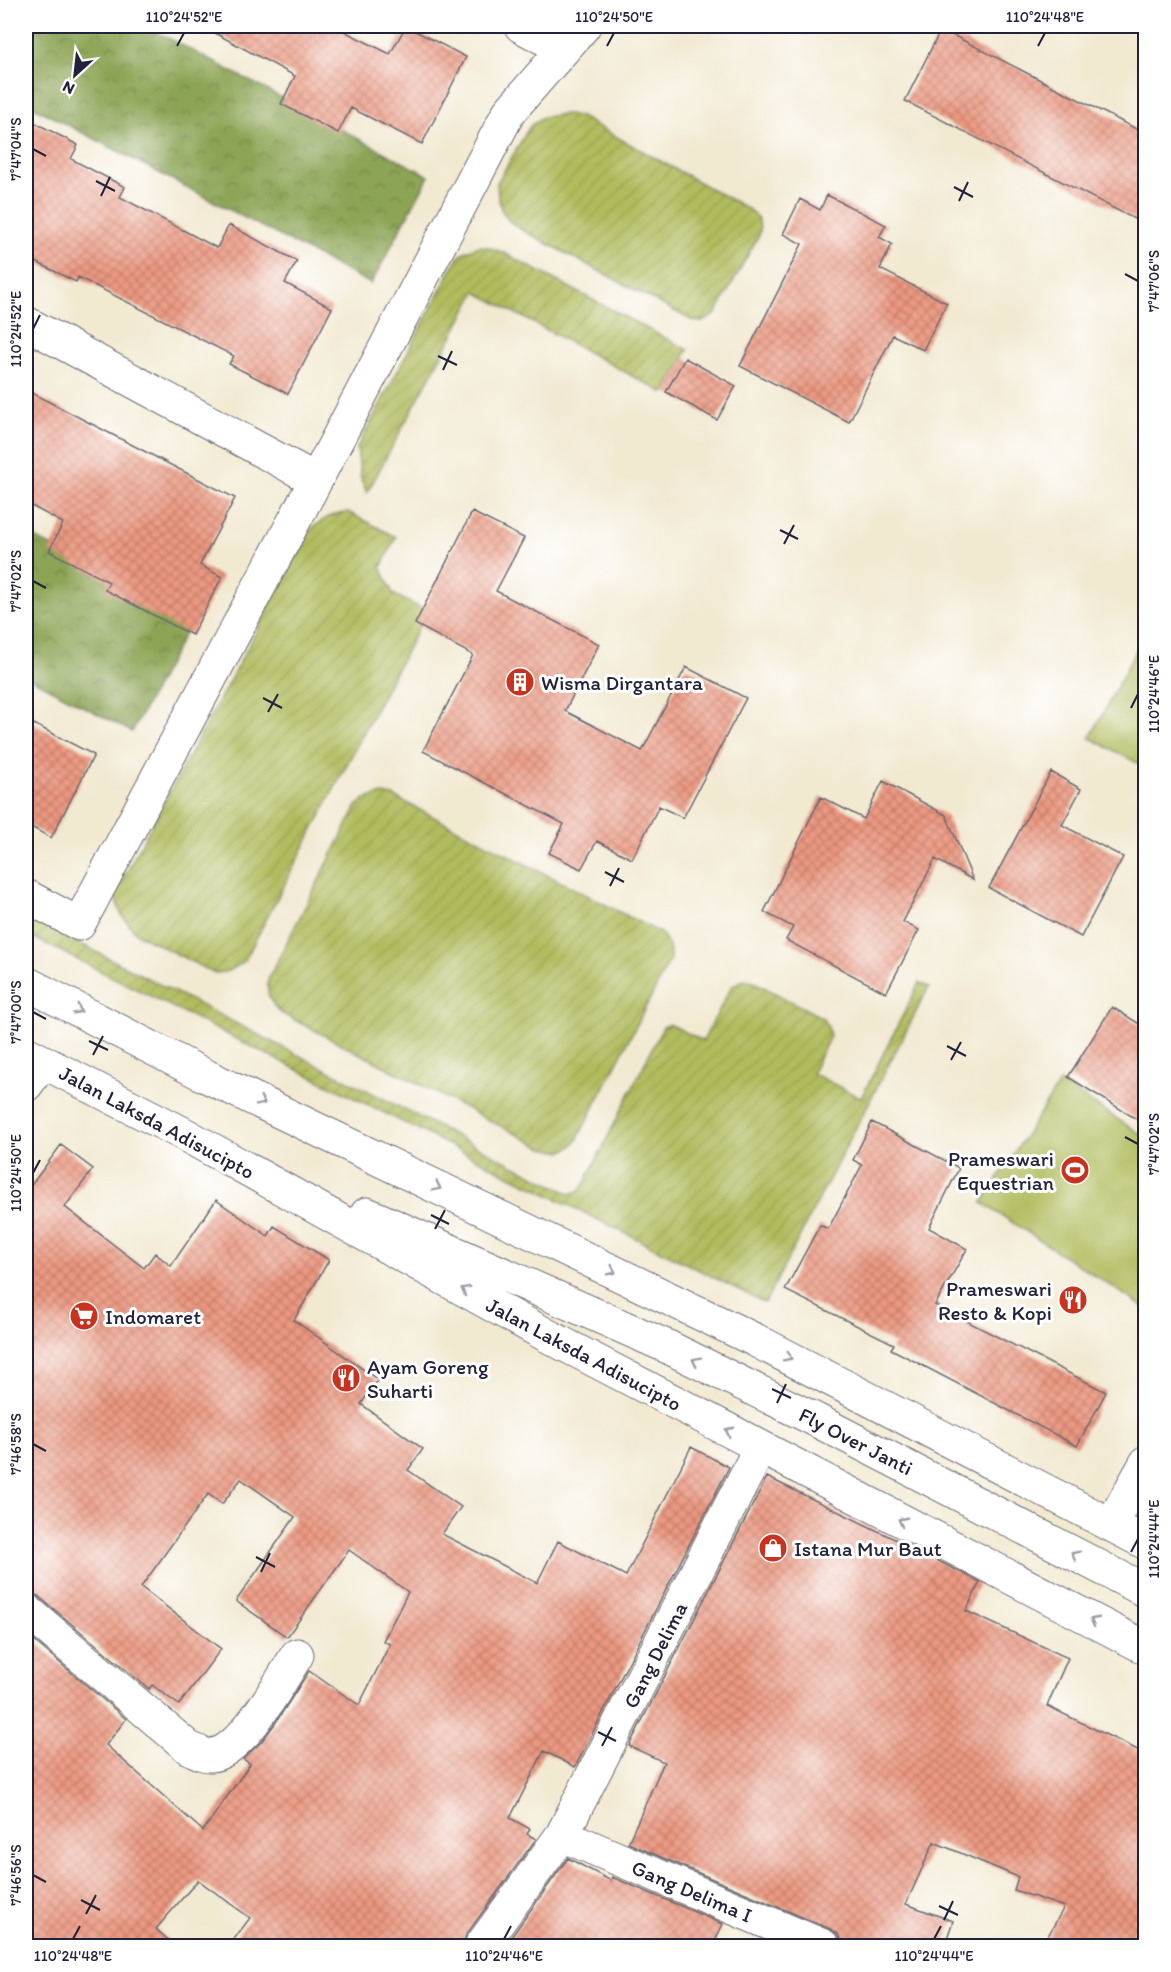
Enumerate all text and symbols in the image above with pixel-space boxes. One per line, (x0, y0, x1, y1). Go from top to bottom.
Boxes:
text: 110°24'52"E (146, 8, 222, 26)
text: 110°24'50"E (575, 8, 653, 26)
text: 110°24'48"E (1006, 8, 1084, 26)
north arrow (45, 45, 105, 105)
text: N (59, 77, 78, 99)
text: 7°47'04"S (7, 117, 25, 181)
text: 7°47'06"S (1145, 250, 1163, 312)
text: 110°24'52"E (7, 291, 25, 367)
text: 7°47'02"S (7, 550, 25, 612)
text: 110°24'46"E (1145, 655, 1163, 733)
building icon: Wisma Dirgantara (504, 666, 536, 698)
place label: Wisma Dirgantara (541, 670, 703, 695)
text: 7°47'00"S (7, 980, 25, 1044)
one-way arrow (71, 1003, 82, 1014)
street label: Jalan Laksda Adisucipto (55, 1060, 259, 1184)
one-way arrow (255, 1095, 266, 1107)
text: 7°47'02"S (1145, 1113, 1163, 1175)
text: 110°24'50"E (7, 1134, 25, 1212)
place label: Prameswari Equestrian (948, 1146, 1054, 1195)
sports icon: Prameswari Equestrian (1059, 1154, 1091, 1186)
one-way arrow (430, 1179, 441, 1191)
one-way arrow (606, 1264, 617, 1276)
place label: Prameswari Resto & Kopi (938, 1276, 1052, 1325)
restaurant icon: Prameswari Resto & Kopi (1057, 1284, 1089, 1316)
one-way arrow (460, 1286, 471, 1297)
street label: Jalan Laksda Adisucipto (482, 1292, 686, 1416)
supermarket icon: Indomaret (68, 1300, 100, 1332)
place label: Indomaret (105, 1304, 201, 1329)
one-way arrow (781, 1350, 792, 1361)
place label: Ayam Goreng Suharti (367, 1354, 489, 1403)
one-way arrow (691, 1356, 702, 1368)
restaurant icon: Ayam Goreng Suharti (330, 1362, 362, 1394)
street label: Fly Over Janti (795, 1402, 917, 1480)
text: 7°46'58"S (7, 1413, 25, 1475)
one-way arrow (725, 1427, 735, 1438)
text: 110°24'44"E (1145, 1499, 1163, 1579)
one-way arrow (897, 1517, 908, 1529)
shop icon: Istana Mur Baut (757, 1532, 789, 1564)
place label: Istana Mur Baut (794, 1536, 942, 1561)
one-way arrow (1071, 1551, 1081, 1562)
street label: Gang Delima (618, 1598, 692, 1712)
one-way arrow (1089, 1617, 1100, 1628)
text: 7°46'56"S (7, 1844, 25, 1906)
street label: Gang Delima I (628, 1854, 756, 1928)
text: 110°24'48"E (34, 1947, 112, 1965)
text: 110°24'46"E (465, 1947, 543, 1965)
text: 110°24'44"E (894, 1947, 974, 1965)

